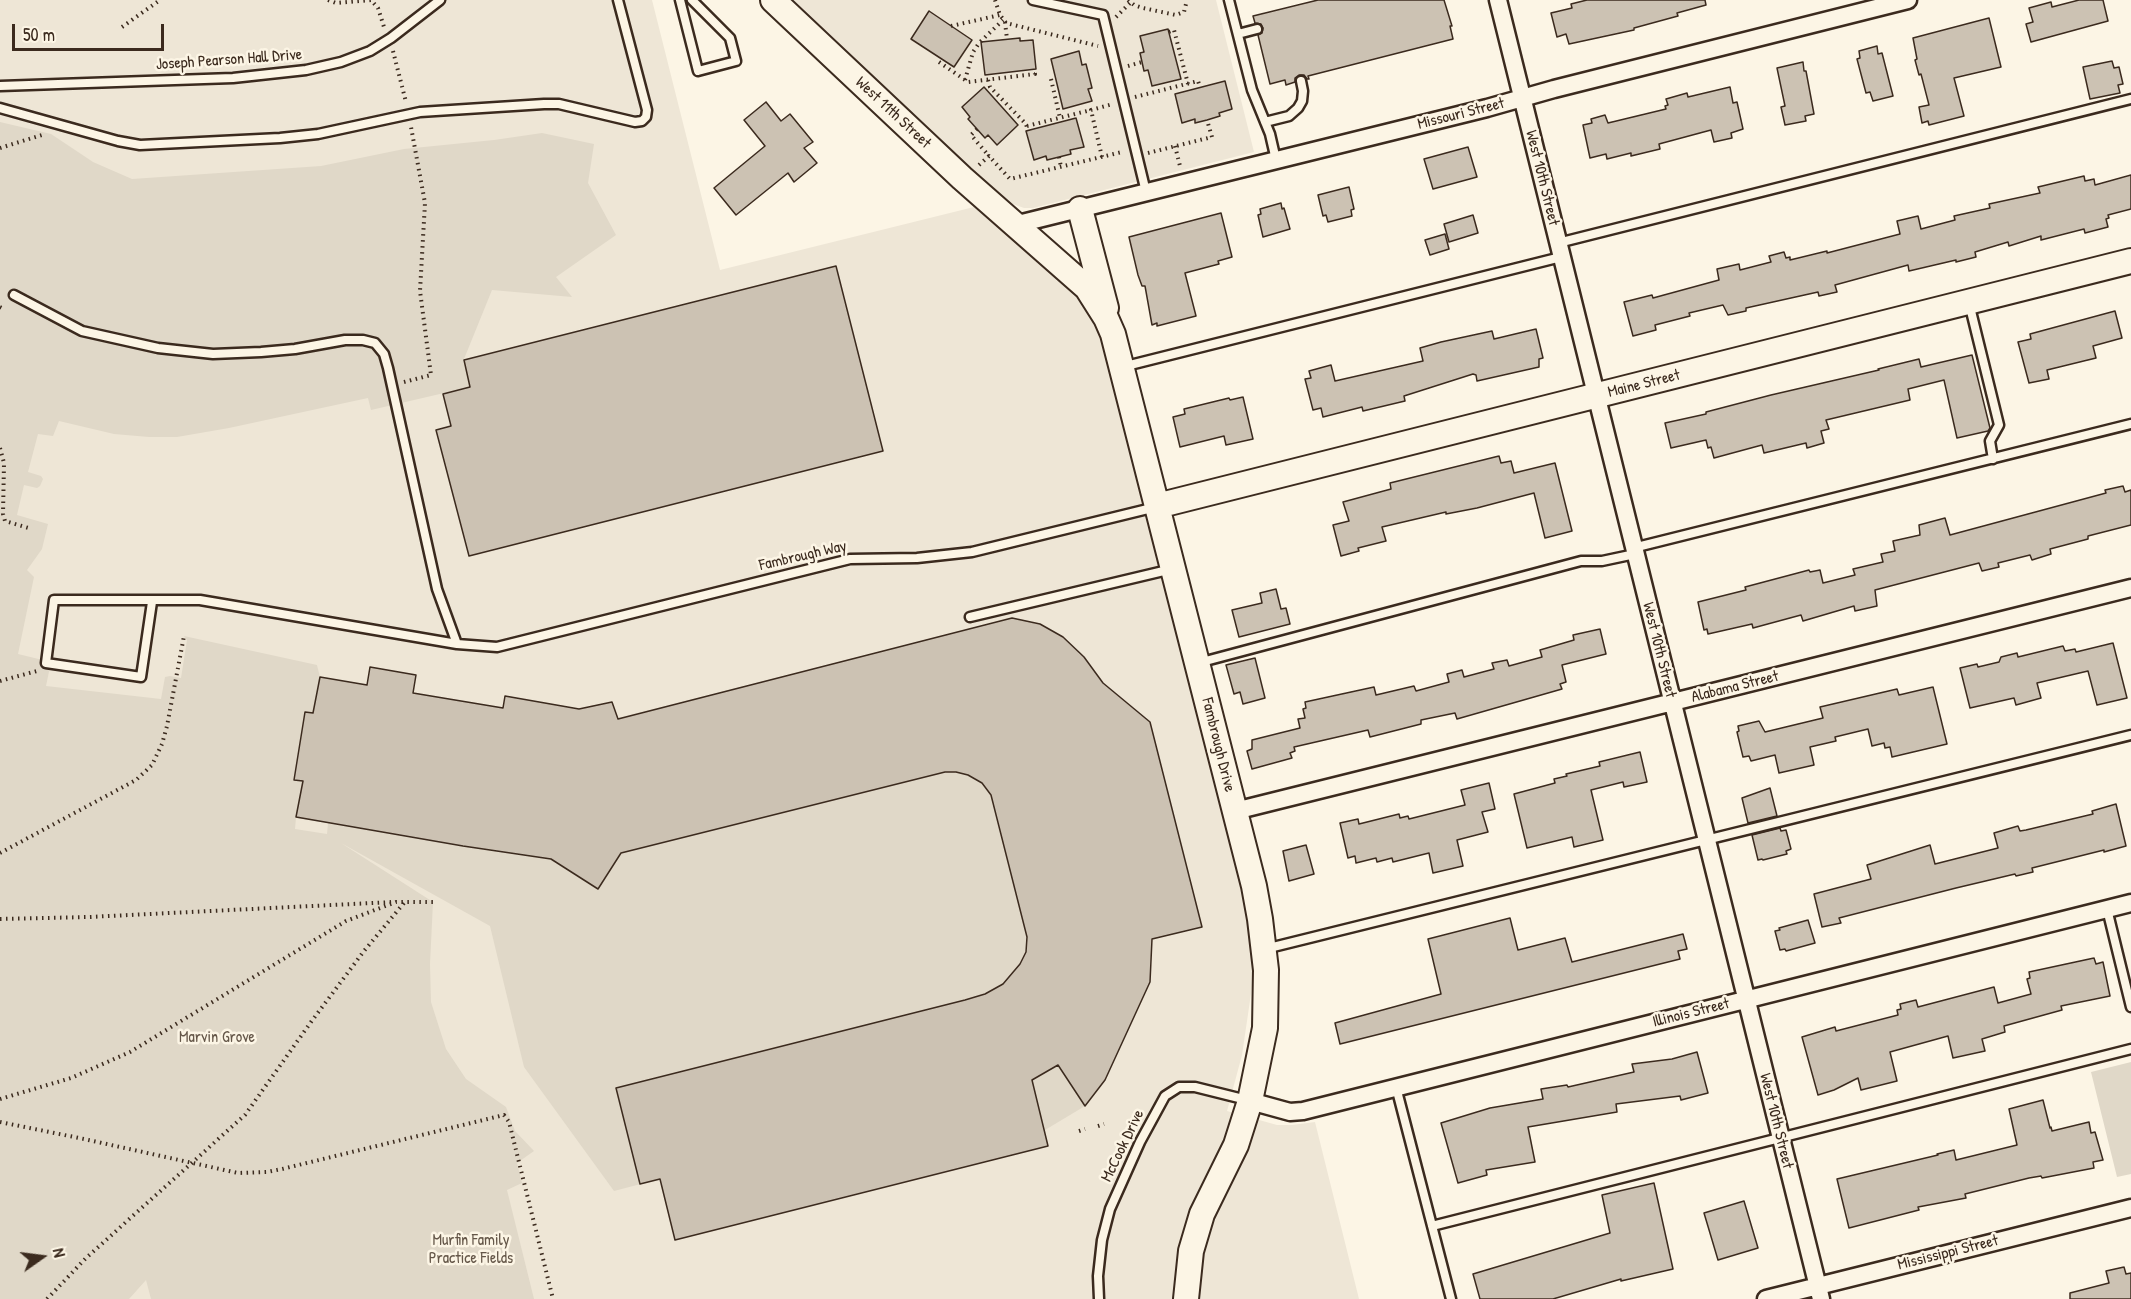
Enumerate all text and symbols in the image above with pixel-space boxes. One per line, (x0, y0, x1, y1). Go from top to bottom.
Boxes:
scale bar (15, 12, 166, 50)
text: 50 m (23, 22, 55, 47)
street label: Joseph Pearson Hall Drive (155, 45, 303, 75)
street label: West 11th Street (851, 73, 935, 153)
street label: Missouri Street (1416, 94, 1506, 134)
street label: West 10th Street (1521, 128, 1563, 228)
street label: Maine Street (1606, 366, 1682, 402)
street label: Fambrough Way (757, 537, 849, 575)
street label: West 10th Street (1638, 600, 1680, 700)
street label: Alabama Street (1689, 667, 1781, 707)
street label: Fambrough Drive (1197, 696, 1239, 794)
street label: Illinois Street (1651, 994, 1731, 1032)
park label: Marvin Grove (179, 1028, 255, 1048)
street label: West 10th Street (1755, 1071, 1797, 1171)
street label: McCook Drive (1097, 1107, 1149, 1185)
north arrow (12, 1227, 72, 1287)
park label: Murfin Family Practice Fields (429, 1231, 513, 1269)
street label: Mississippi Street (1896, 1231, 2000, 1275)
text: N (48, 1246, 71, 1259)

